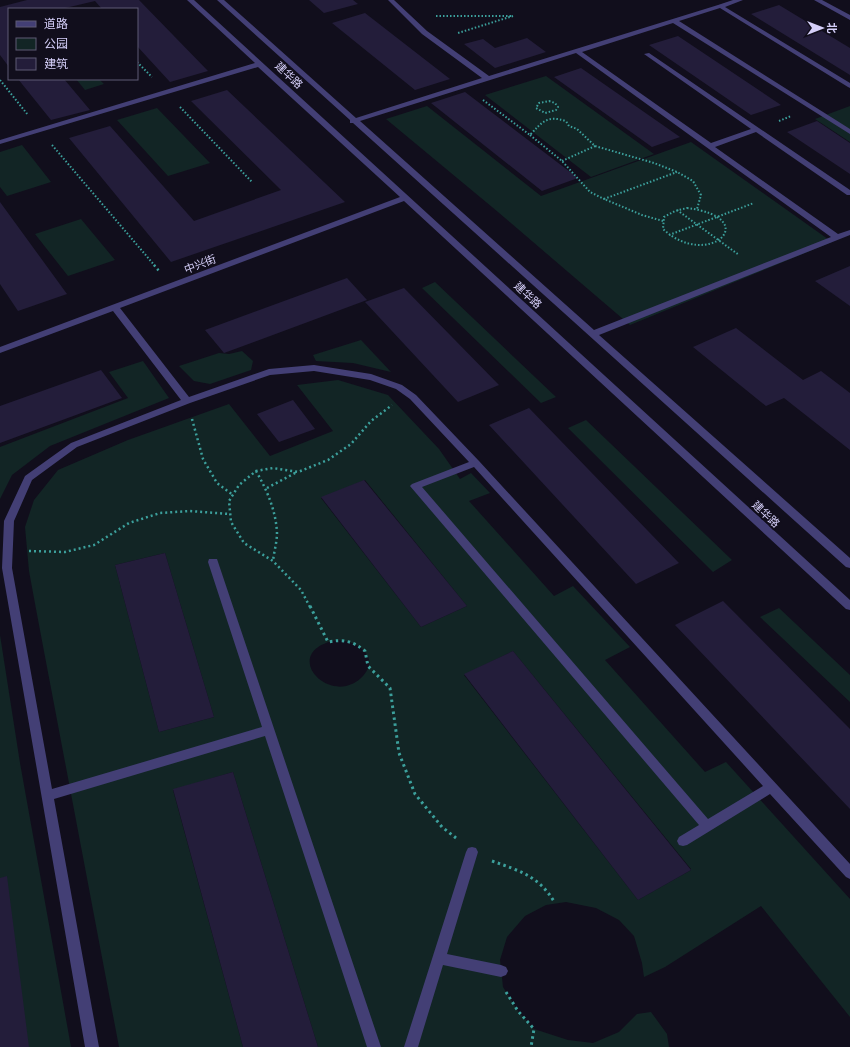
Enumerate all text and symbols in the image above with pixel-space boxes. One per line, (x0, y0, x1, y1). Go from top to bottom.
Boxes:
legend (8, 8, 138, 80)
north arrow (802, 8, 842, 48)
text: 道路 (44, 16, 68, 30)
text: 北 (826, 23, 839, 34)
text: 公园 (44, 36, 68, 50)
text: 建筑 (44, 56, 68, 70)
street label: 建华路 (273, 59, 306, 91)
street label: 中兴街 (182, 252, 218, 276)
street label: 建华路 (512, 279, 545, 311)
street label: 建华路 (750, 498, 783, 530)

